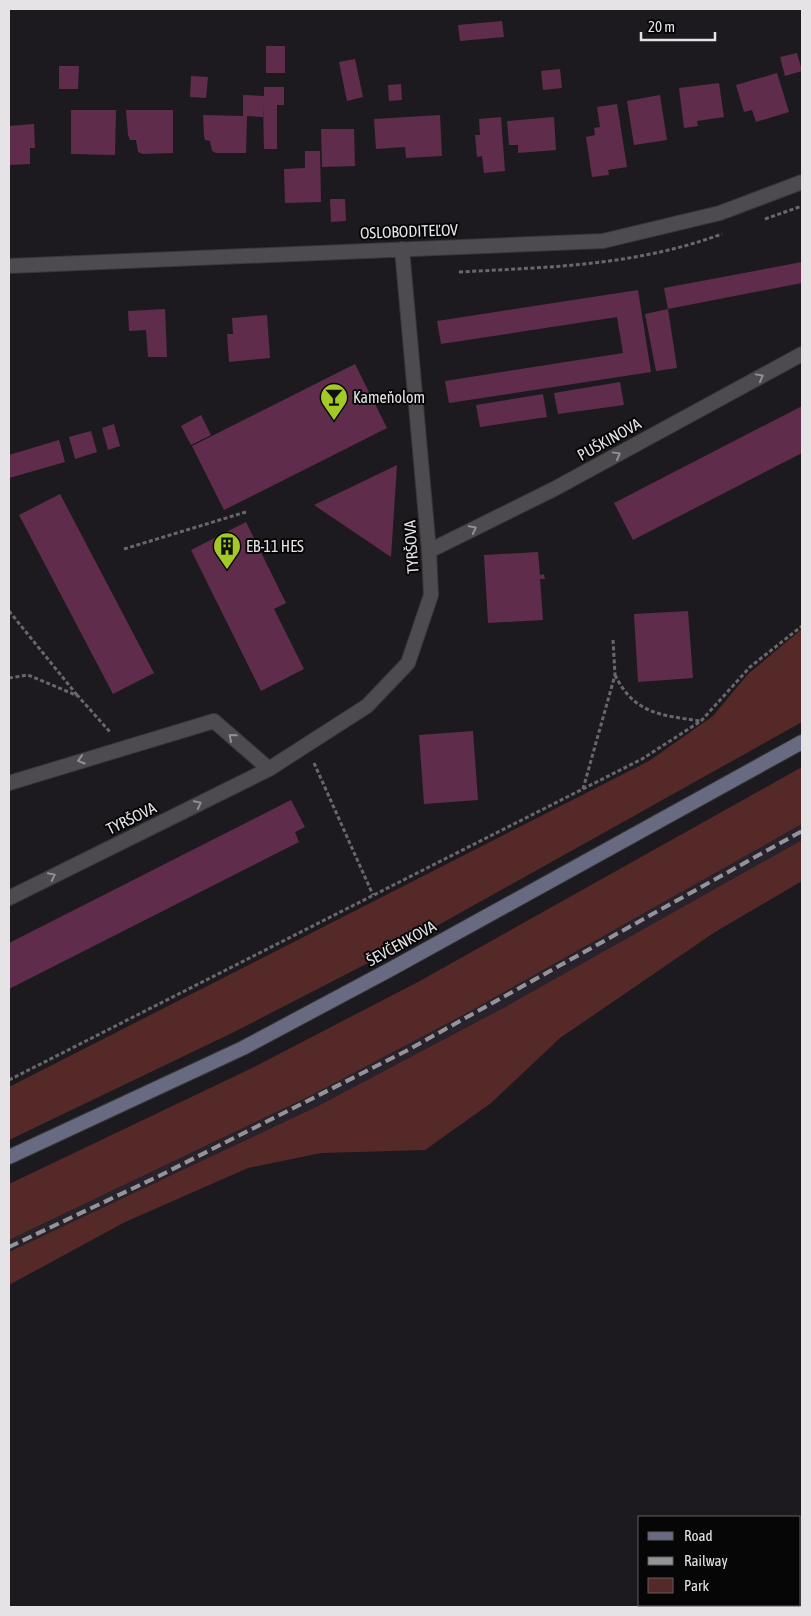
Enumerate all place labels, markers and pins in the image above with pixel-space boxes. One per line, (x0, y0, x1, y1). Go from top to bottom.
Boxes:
bar icon: Kameňolom (319, 382, 349, 421)
place label: Kameňolom (353, 388, 425, 406)
building icon: EB-11 HES (212, 531, 242, 570)
place label: EB-11 HES (246, 537, 304, 555)

